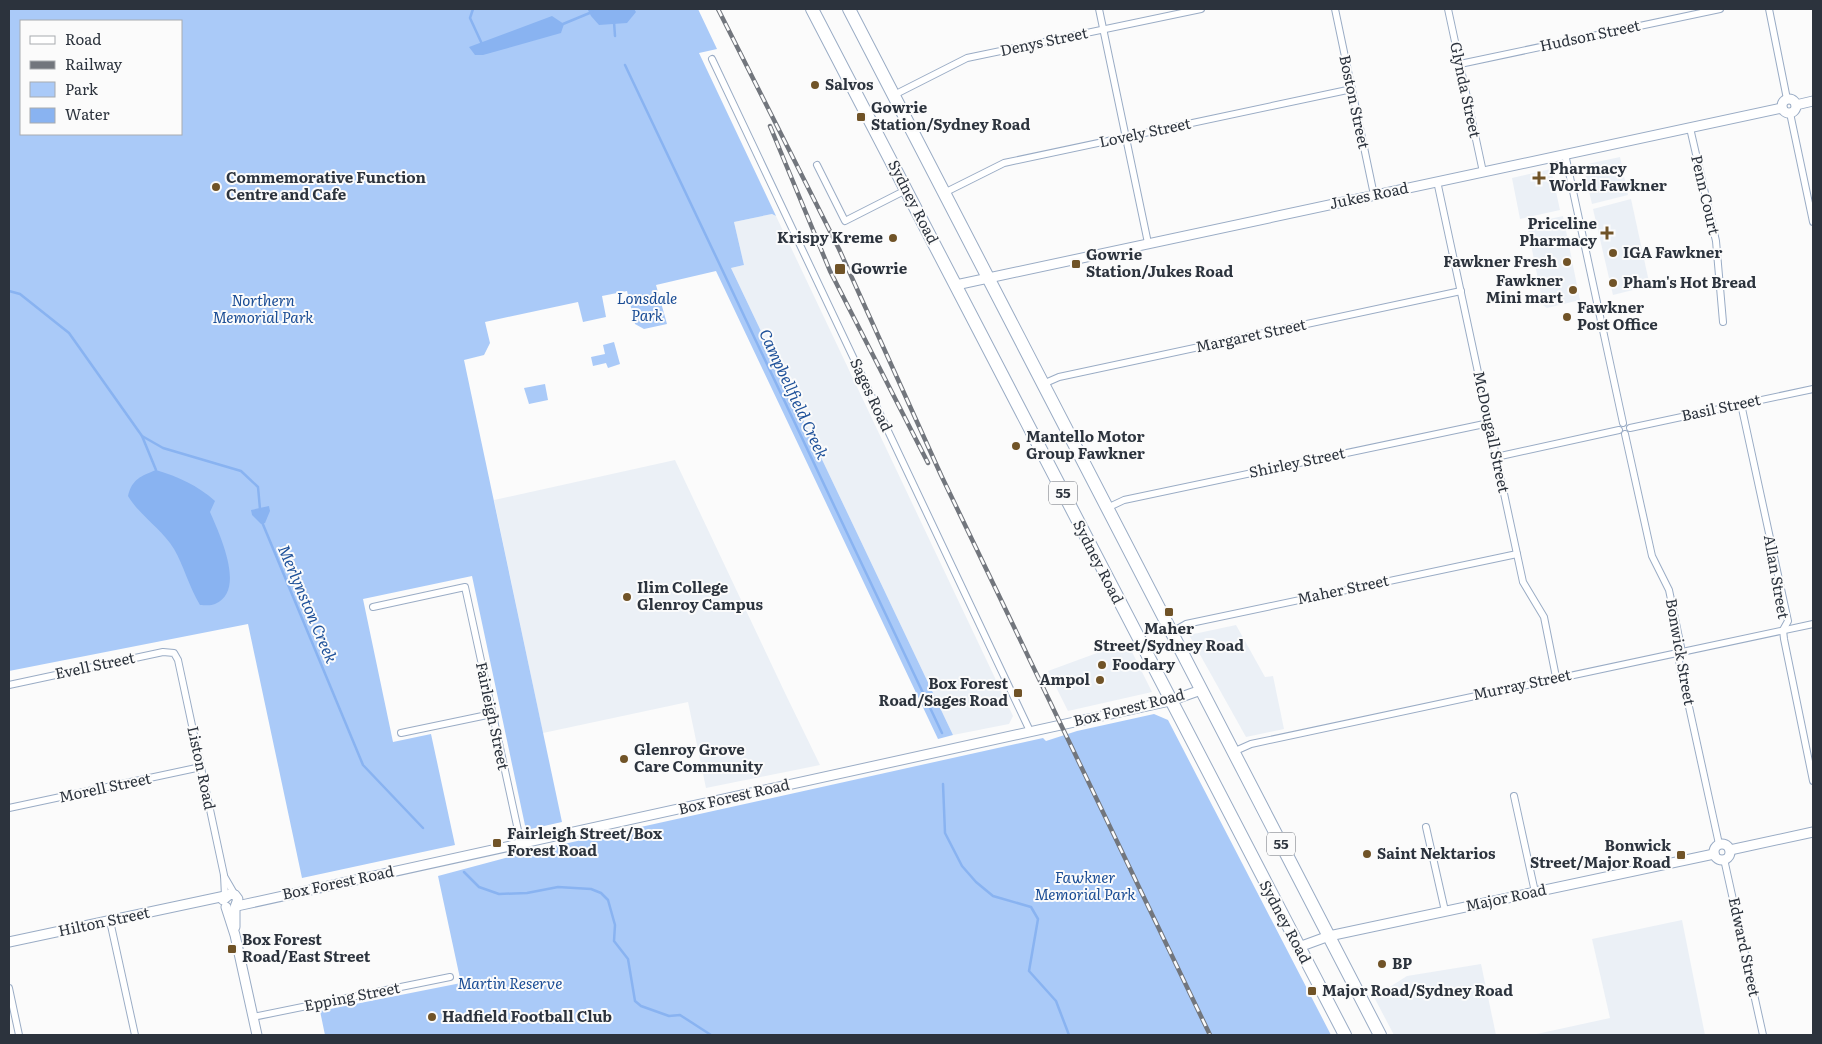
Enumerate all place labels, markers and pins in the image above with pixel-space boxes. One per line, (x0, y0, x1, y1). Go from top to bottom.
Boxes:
place label: Salvos (825, 72, 874, 95)
marker: Salvos (809, 79, 821, 91)
place label: Gowrie Station/Sydney Road (871, 95, 1030, 135)
marker: Gowrie Station/Sydney Road (855, 111, 867, 123)
place label: Pharmacy World Fawkner (1549, 156, 1667, 196)
place label: Commemorative Function Centre and Cafe (226, 165, 427, 205)
marker: Pharmacy World Fawkner (1533, 172, 1545, 184)
marker: Commemorative Function Centre and Cafe (210, 181, 222, 193)
place label: Priceline Pharmacy (1519, 211, 1598, 251)
place label: Krispy Kreme (777, 225, 884, 248)
marker: Priceline Pharmacy (1601, 227, 1613, 239)
marker: Krispy Kreme (887, 232, 899, 244)
place label: IGA Fawkner (1623, 240, 1722, 263)
place label: Gowrie Station/Jukes Road (1086, 242, 1233, 282)
marker: IGA Fawkner (1607, 247, 1619, 259)
place label: Fawkner Fresh (1443, 249, 1557, 272)
place label: Gowrie (851, 256, 908, 279)
marker: Fawkner Fresh (1561, 256, 1573, 268)
marker: Gowrie Station/Jukes Road (1070, 258, 1082, 270)
marker: Gowrie (833, 262, 847, 276)
place label: Fawkner Mini mart (1486, 268, 1563, 308)
place label: Pham's Hot Bread (1623, 270, 1757, 293)
marker: Pham's Hot Bread (1607, 277, 1619, 289)
marker: Fawkner Mini mart (1567, 284, 1579, 296)
place label: Fawkner Post Office (1577, 295, 1658, 335)
marker: Fawkner Post Office (1561, 311, 1573, 323)
place label: Mantello Motor Group Fawkner (1026, 424, 1145, 464)
marker: Mantello Motor Group Fawkner (1010, 440, 1022, 452)
place label: Ilim College Glenroy Campus (637, 575, 764, 615)
marker: Ilim College Glenroy Campus (621, 591, 633, 603)
marker: Maher Street/Sydney Road (1163, 606, 1175, 618)
place label: Maher Street/Sydney Road (1094, 616, 1244, 656)
place label: Foodary (1112, 652, 1176, 675)
marker: Foodary (1096, 659, 1108, 671)
place label: Ampol (1039, 667, 1091, 690)
place label: Box Forest Road/Sages Road (879, 671, 1008, 711)
marker: Ampol (1094, 674, 1106, 686)
marker: Box Forest Road/Sages Road (1012, 687, 1024, 699)
place label: Glenroy Grove Care Community (634, 737, 764, 777)
marker: Glenroy Grove Care Community (618, 753, 630, 765)
place label: Fairleigh Street/Box Forest Road (507, 821, 662, 861)
place label: Bonwick Street/Major Road (1530, 833, 1672, 873)
marker: Fairleigh Street/Box Forest Road (491, 837, 503, 849)
place label: Saint Nektarios (1377, 841, 1496, 864)
marker: Saint Nektarios (1361, 848, 1373, 860)
marker: Bonwick Street/Major Road (1675, 849, 1687, 861)
place label: Box Forest Road/East Street (242, 927, 371, 967)
marker: Box Forest Road/East Street (226, 943, 238, 955)
place label: BP (1392, 951, 1412, 974)
marker: BP (1376, 958, 1388, 970)
place label: Major Road/Sydney Road (1322, 978, 1513, 1001)
marker: Major Road/Sydney Road (1306, 985, 1318, 997)
place label: Hadfield Football Club (442, 1004, 612, 1027)
marker: Hadfield Football Club (426, 1011, 438, 1023)

